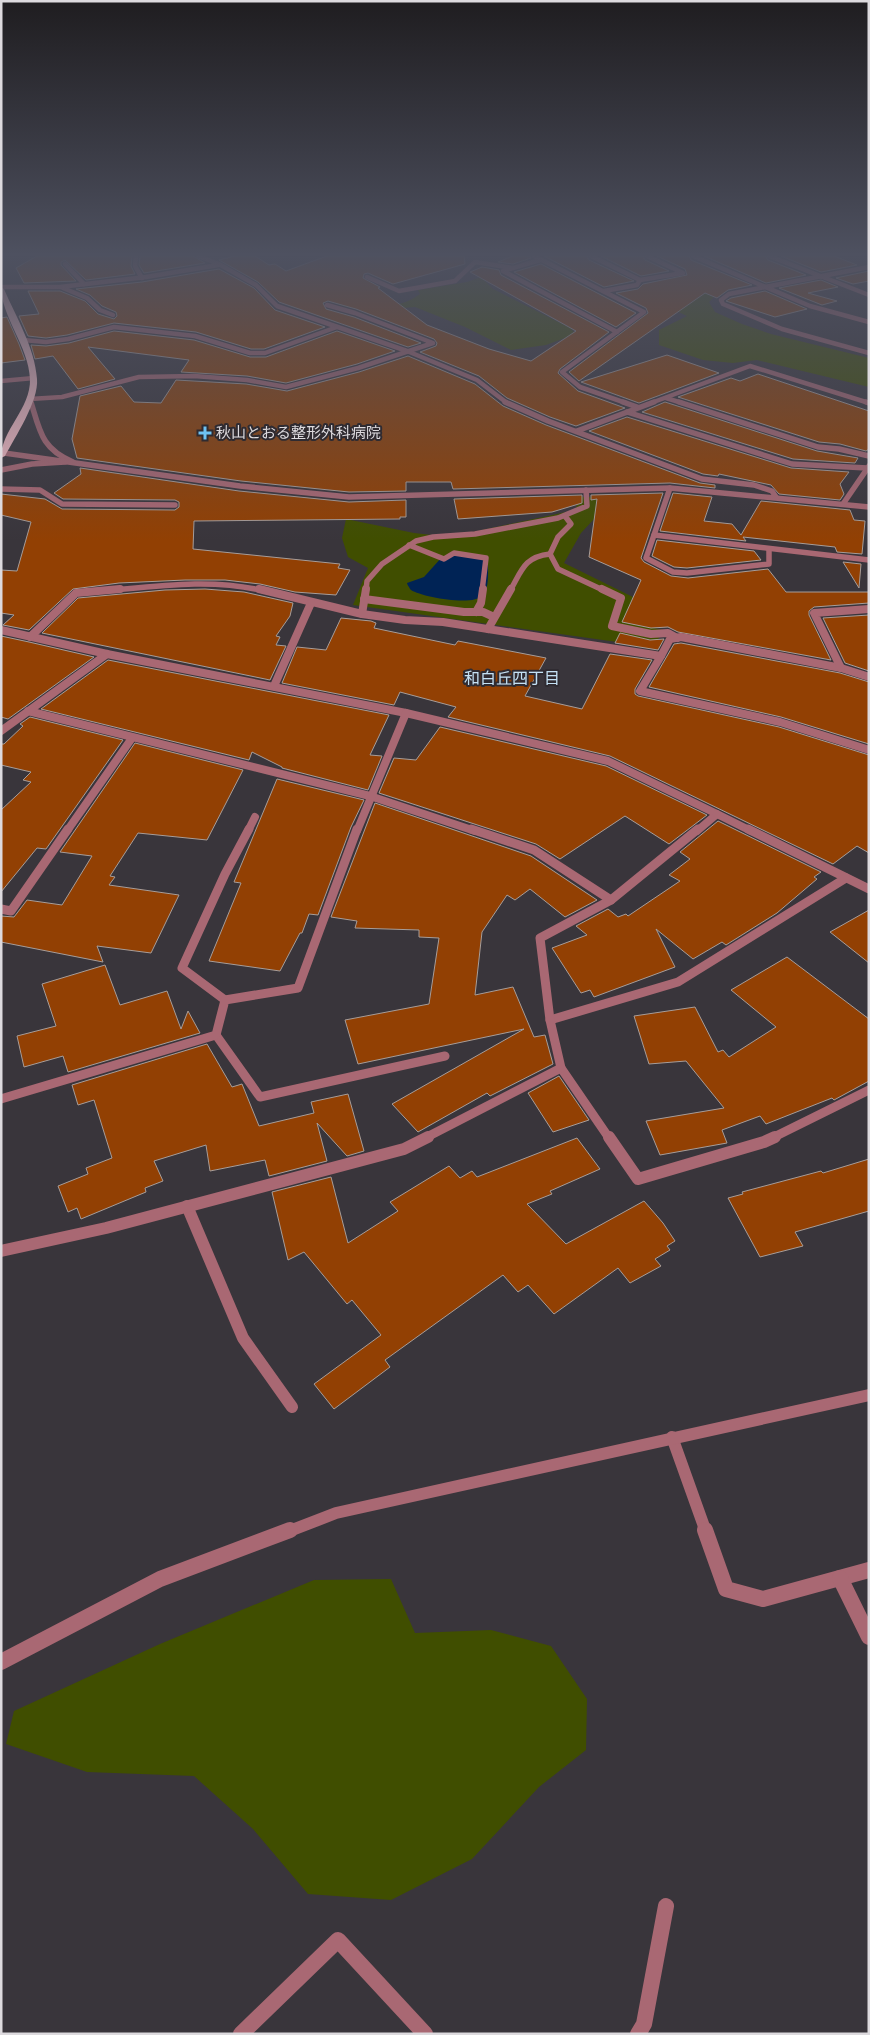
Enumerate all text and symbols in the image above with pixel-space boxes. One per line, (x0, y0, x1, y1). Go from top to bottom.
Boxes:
place label: 秋山とおる整形外科病院 (216, 425, 381, 441)
marker: 秋山とおる整形外科病院 (198, 426, 212, 440)
district label: 和白丘四丁目 (464, 670, 560, 687)

